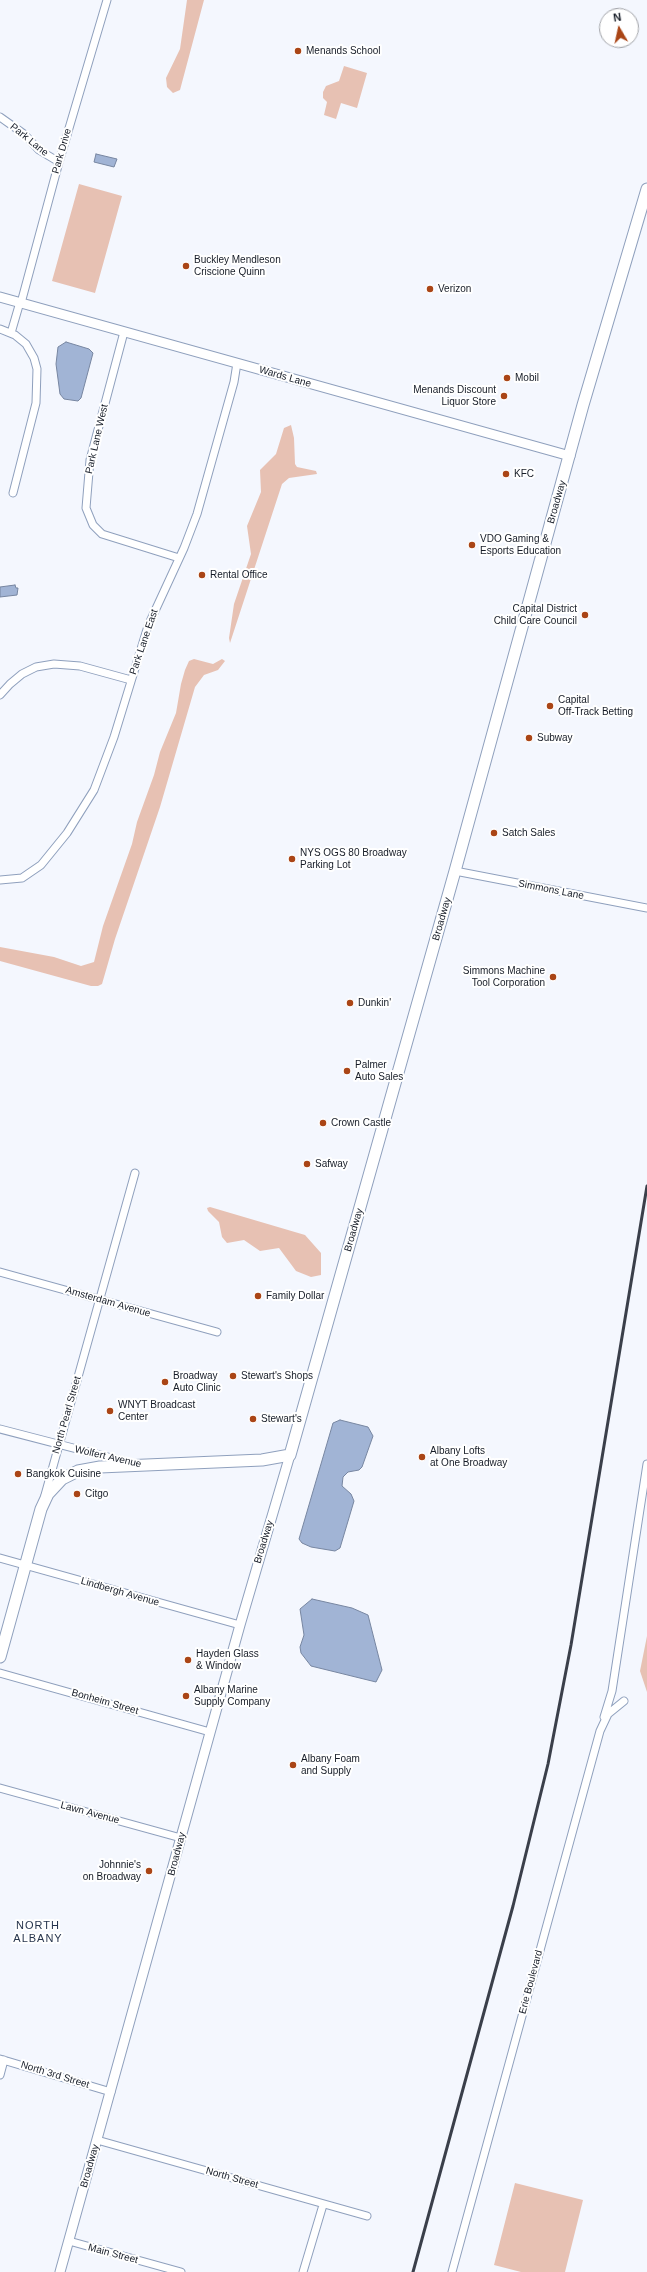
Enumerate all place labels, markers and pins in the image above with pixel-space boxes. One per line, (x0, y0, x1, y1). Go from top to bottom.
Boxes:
place label: Menands School (306, 45, 380, 57)
marker: Menands School (293, 46, 303, 56)
place label: Buckley Mendleson Criscione Quinn (194, 254, 281, 278)
marker: Buckley Mendleson Criscione Quinn (181, 261, 191, 271)
place label: Verizon (438, 283, 471, 295)
marker: Verizon (425, 284, 435, 294)
place label: Mobil (515, 372, 539, 384)
marker: Mobil (502, 373, 512, 383)
place label: Menands Discount Liquor Store (413, 384, 496, 408)
marker: Menands Discount Liquor Store (499, 391, 509, 401)
place label: KFC (514, 468, 534, 480)
marker: KFC (501, 469, 511, 479)
place label: VDO Gaming & Esports Education (480, 533, 561, 556)
marker: VDO Gaming & Esports Education (467, 540, 477, 550)
place label: Rental Office (210, 569, 268, 581)
marker: Rental Office (197, 570, 207, 580)
place label: Capital District Child Care Council (494, 603, 577, 626)
marker: Capital District Child Care Council (580, 610, 590, 620)
place label: Capital Off-Track Betting (558, 694, 633, 718)
marker: Capital Off-Track Betting (545, 701, 555, 711)
place label: Subway (537, 732, 573, 744)
marker: Subway (524, 733, 534, 743)
place label: Satch Sales (502, 827, 555, 839)
marker: Satch Sales (489, 828, 499, 838)
place label: NYS OGS 80 Broadway Parking Lot (300, 847, 407, 870)
marker: NYS OGS 80 Broadway Parking Lot (287, 854, 297, 864)
place label: Simmons Machine Tool Corporation (463, 965, 545, 988)
marker: Simmons Machine Tool Corporation (548, 972, 558, 982)
place label: Dunkin' (358, 997, 391, 1009)
marker: Dunkin' (345, 998, 355, 1008)
place label: Palmer Auto Sales (355, 1059, 403, 1082)
marker: Palmer Auto Sales (342, 1066, 352, 1076)
place label: Crown Castle (331, 1117, 391, 1129)
marker: Crown Castle (318, 1118, 328, 1128)
place label: Safway (315, 1158, 348, 1170)
marker: Safway (302, 1159, 312, 1169)
place label: Family Dollar (266, 1290, 324, 1302)
marker: Family Dollar (253, 1291, 263, 1301)
place label: Broadway Auto Clinic (173, 1370, 221, 1394)
place label: Stewart's Shops (241, 1370, 313, 1382)
marker: Stewart's Shops (228, 1371, 238, 1381)
marker: Broadway Auto Clinic (160, 1377, 170, 1387)
place label: WNYT Broadcast Center (118, 1399, 195, 1422)
marker: WNYT Broadcast Center (105, 1406, 115, 1416)
place label: Stewart's (261, 1413, 302, 1425)
marker: Stewart's (248, 1414, 258, 1424)
place label: Albany Lofts at One Broadway (430, 1445, 507, 1468)
marker: Albany Lofts at One Broadway (417, 1452, 427, 1462)
place label: Bangkok Cuisine (26, 1468, 101, 1480)
marker: Bangkok Cuisine (13, 1469, 23, 1479)
place label: Citgo (85, 1488, 108, 1500)
marker: Citgo (72, 1489, 82, 1499)
place label: Hayden Glass & Window (196, 1648, 259, 1672)
marker: Hayden Glass & Window (183, 1655, 193, 1665)
place label: Albany Marine Supply Company (194, 1684, 270, 1708)
marker: Albany Marine Supply Company (181, 1691, 191, 1701)
place label: Albany Foam and Supply (301, 1753, 360, 1776)
marker: Albany Foam and Supply (288, 1760, 298, 1770)
place label: Johnnie's on Broadway (83, 1859, 141, 1882)
marker: Johnnie's on Broadway (144, 1866, 154, 1876)

